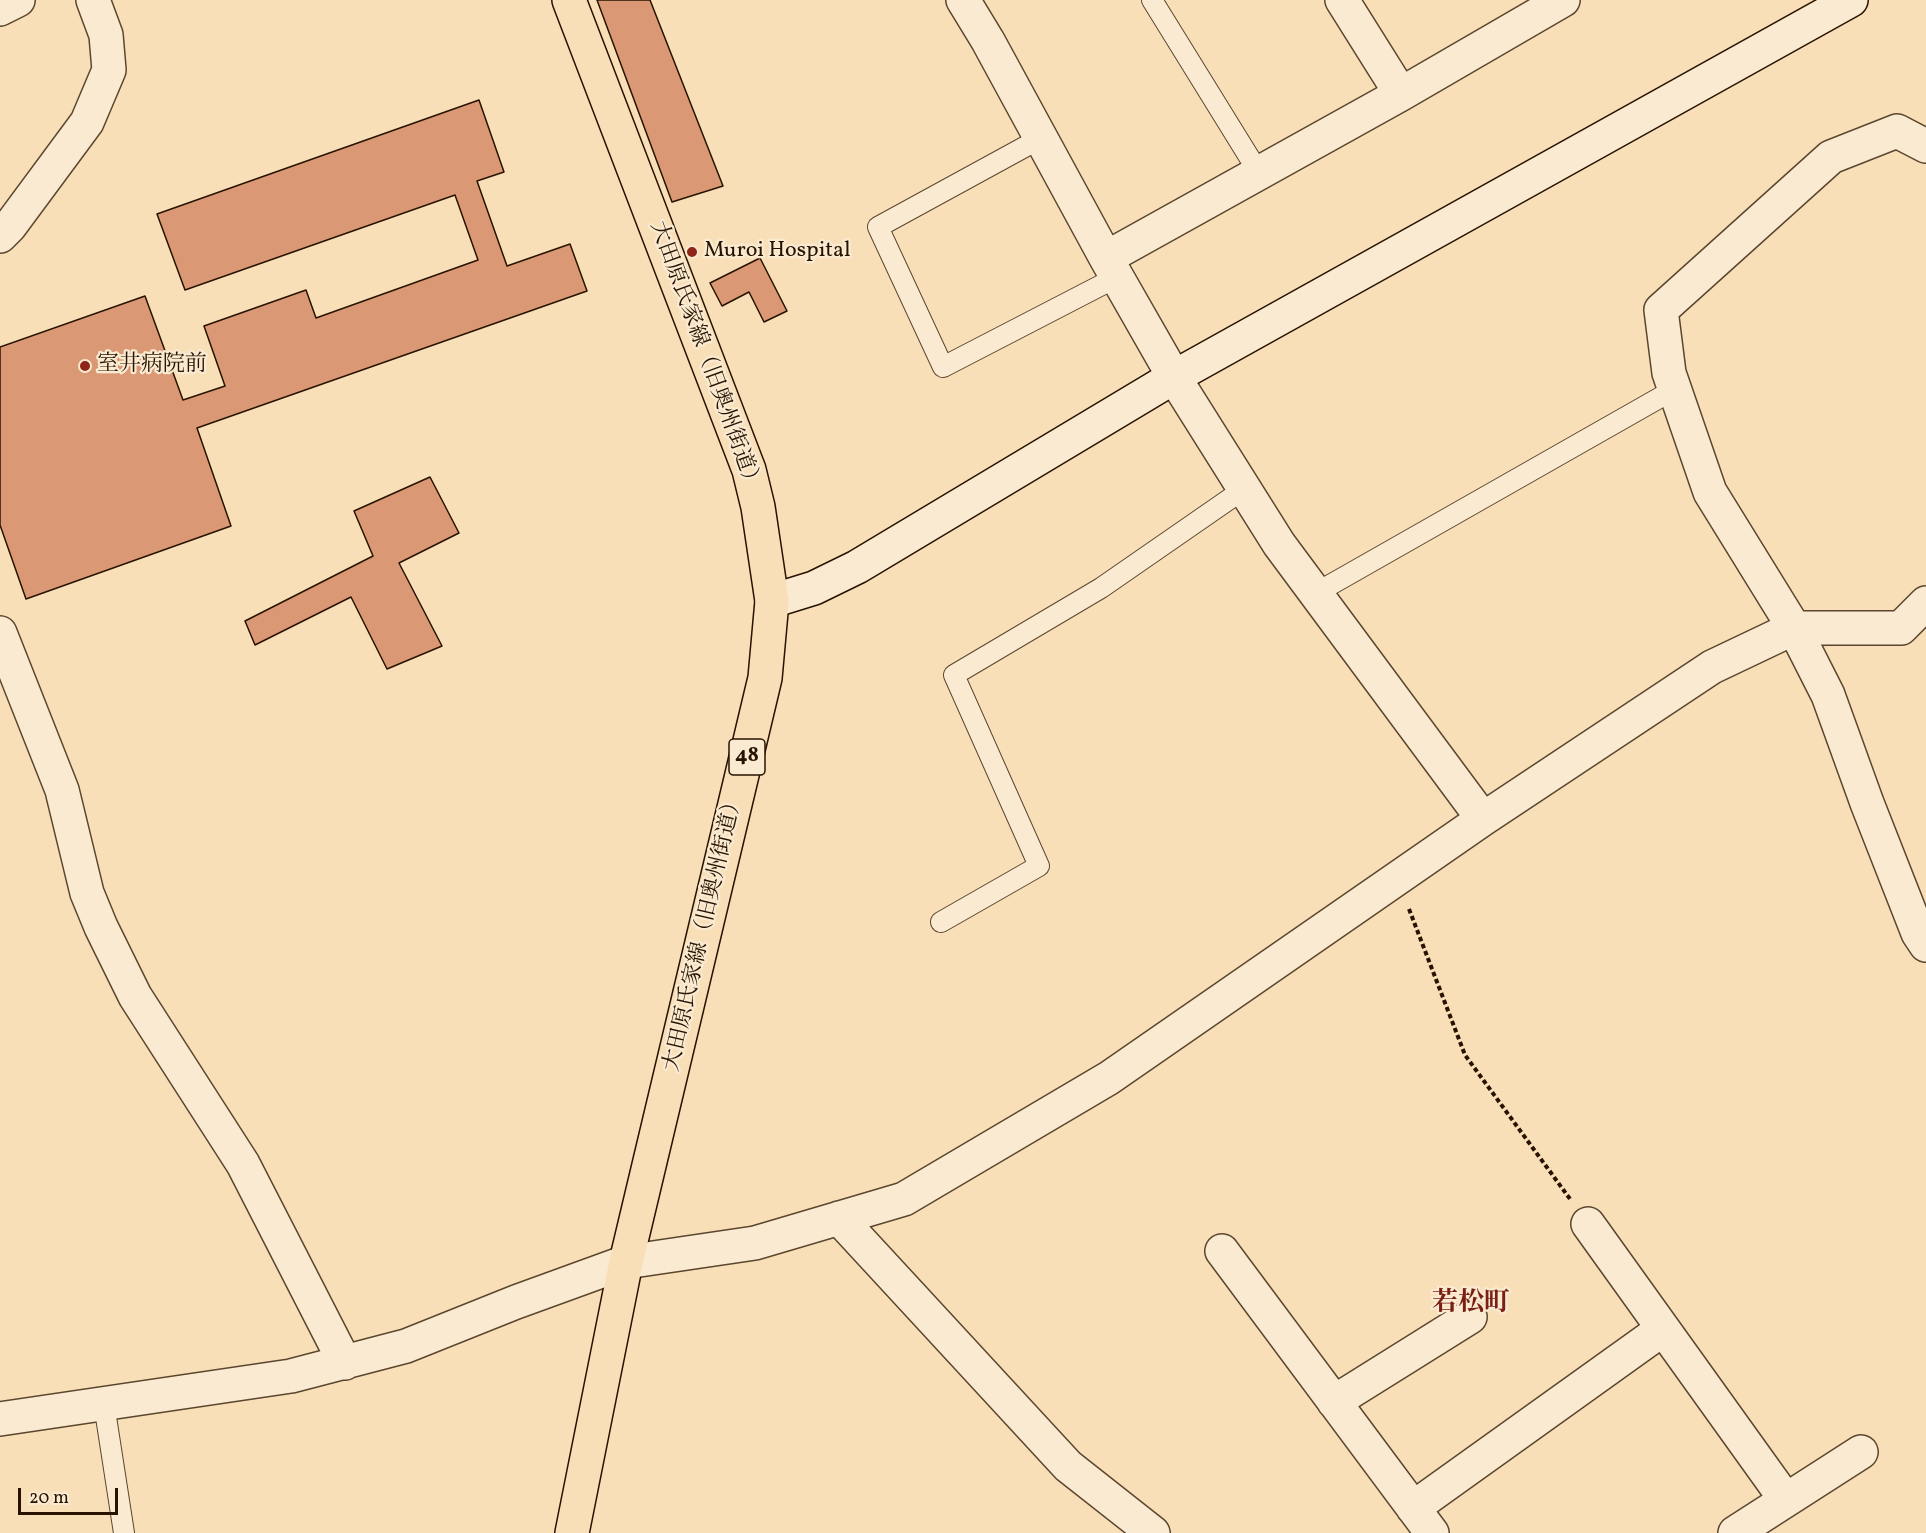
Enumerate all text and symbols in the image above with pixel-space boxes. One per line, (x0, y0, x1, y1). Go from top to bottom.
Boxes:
street label: 大田原氏家線（旧奥州街道） (643, 218, 765, 496)
place label: Muroi Hospital (704, 239, 851, 265)
marker: Muroi Hospital (685, 245, 699, 259)
place label: 室井病院前 (97, 353, 207, 379)
marker: 室井病院前 (78, 359, 92, 373)
road number: 48 (729, 739, 765, 775)
street label: 大田原氏家線（旧奥州街道） (660, 790, 750, 1074)
district label: 若松町 (1432, 1289, 1510, 1321)
scale bar (21, 1476, 122, 1514)
text: 20 m (29, 1486, 69, 1511)

